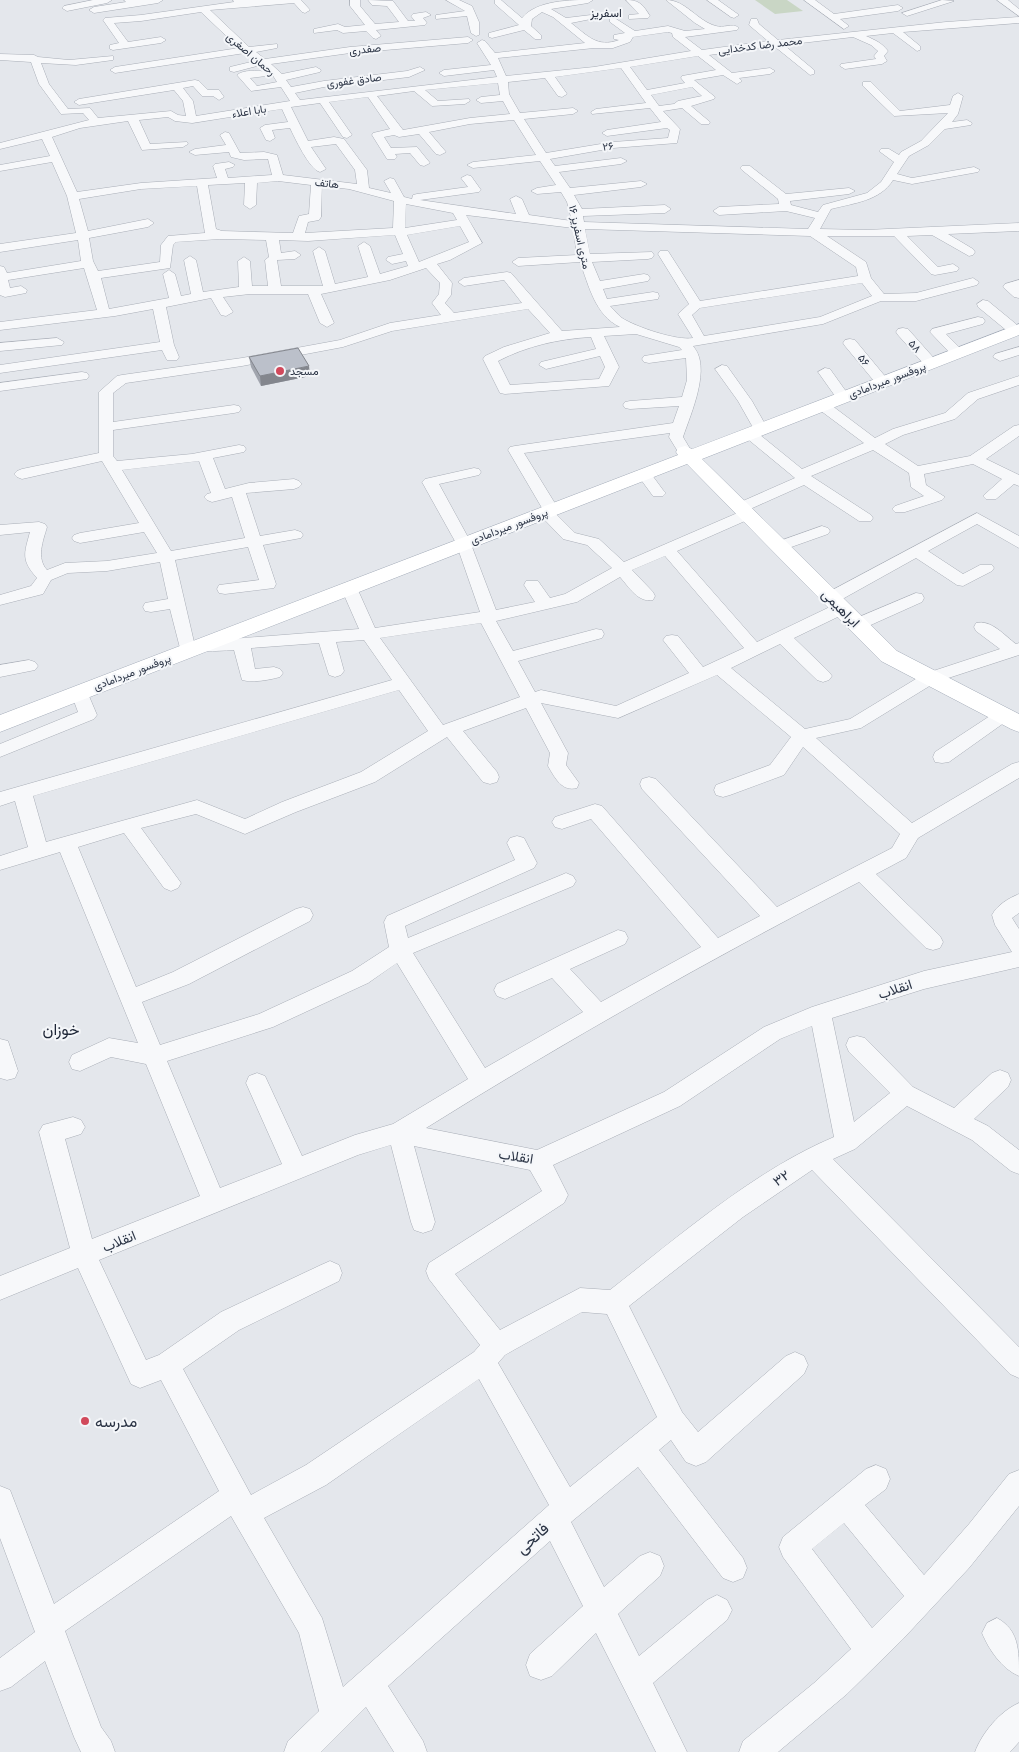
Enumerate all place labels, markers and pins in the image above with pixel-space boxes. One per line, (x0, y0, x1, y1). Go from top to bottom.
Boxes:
place label: مسجد (290, 364, 319, 378)
marker: مسجد (274, 365, 286, 377)
place label: مدرسه (95, 1411, 137, 1432)
marker: مدرسه (79, 1415, 91, 1427)

